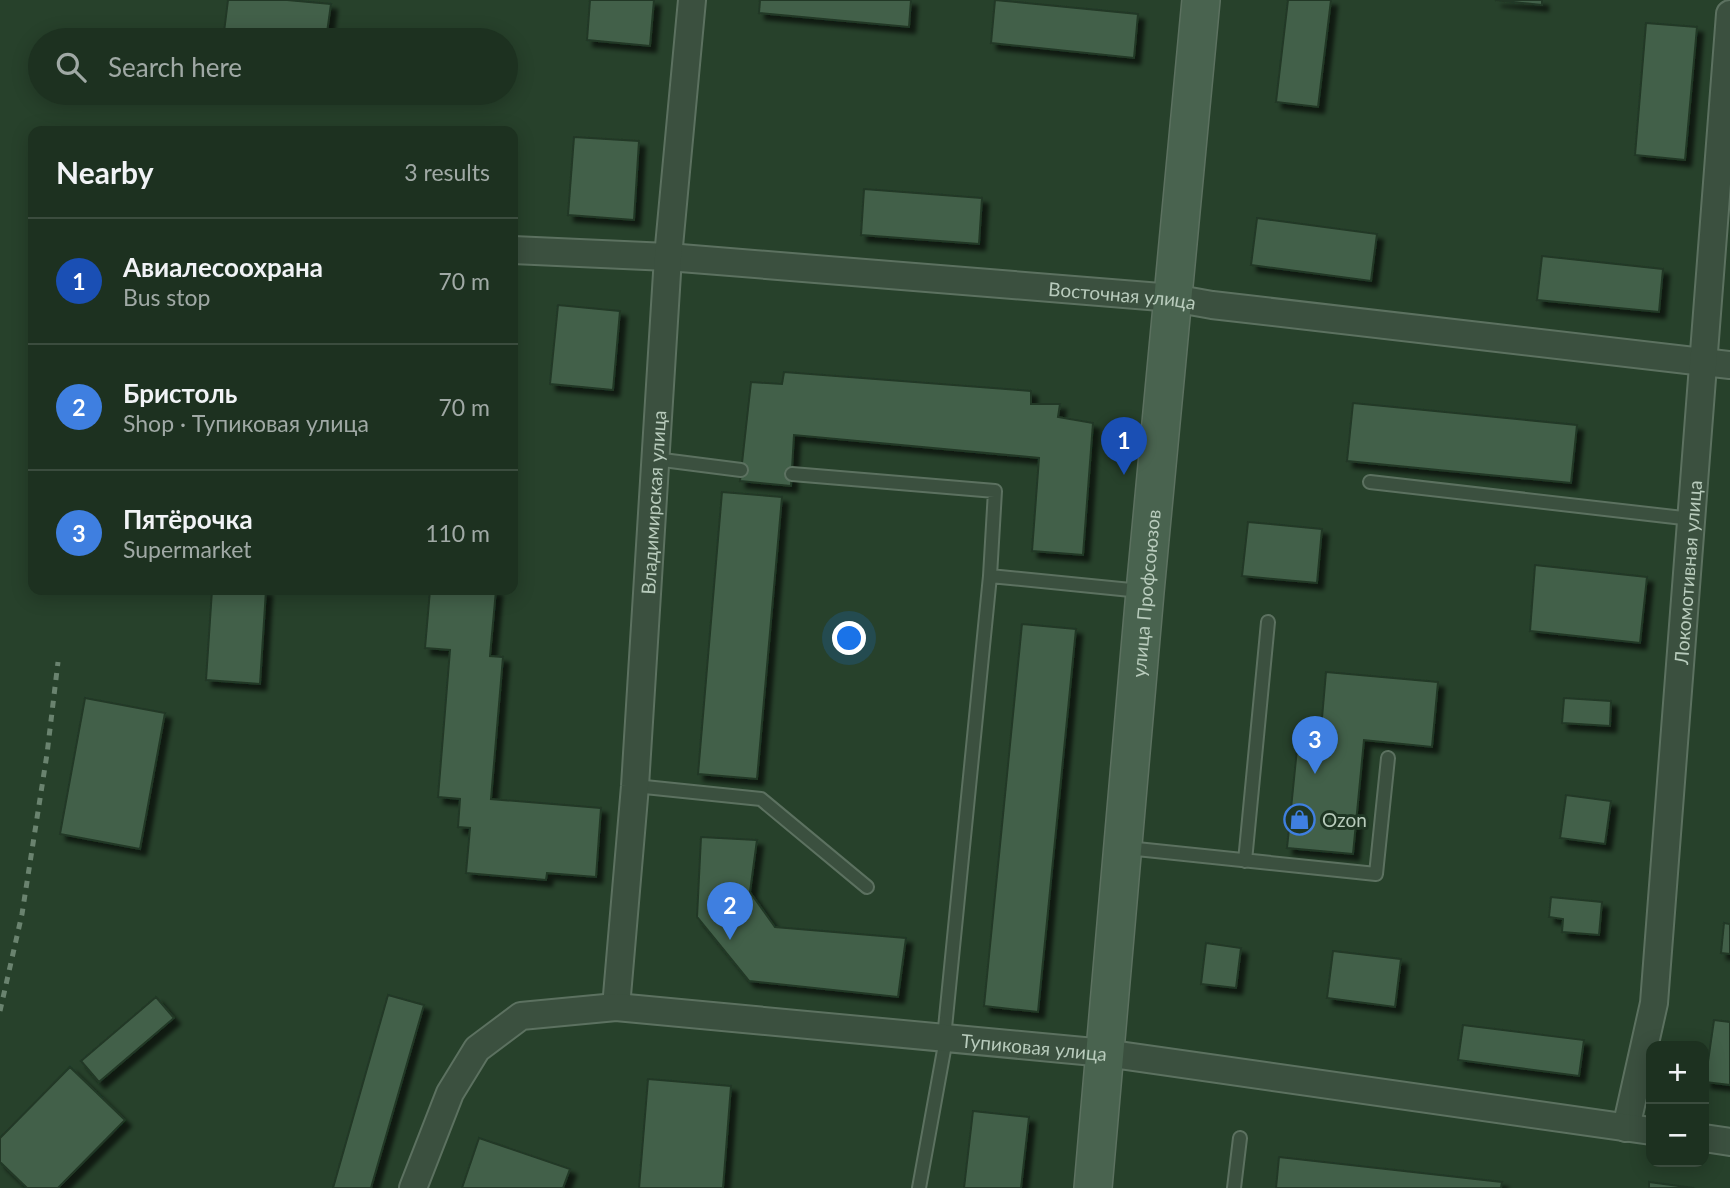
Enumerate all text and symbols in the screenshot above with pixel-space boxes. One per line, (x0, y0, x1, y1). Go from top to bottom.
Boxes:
search box (28, 28, 518, 105)
icon: search (52, 48, 90, 86)
text: Search here (108, 51, 242, 83)
text: Nearby (56, 154, 154, 190)
text: 3 results (404, 158, 490, 186)
text: Авиалесоохрана (123, 251, 323, 283)
text: 1 (72, 267, 86, 295)
text: 70 m (439, 267, 490, 295)
street label: Восточная улица (1048, 276, 1198, 313)
text: Bus stop (123, 283, 210, 311)
text: Бристоль (123, 377, 237, 409)
text: 2 (72, 393, 86, 421)
text: 70 m (439, 393, 490, 421)
text: Shop · Тупиковая улица (123, 409, 369, 437)
street label: Владимирская улица (635, 409, 670, 595)
pin: 1 (1101, 417, 1147, 475)
street label: Локомотивная улица (1668, 479, 1706, 666)
text: Пятёрочка (123, 503, 253, 535)
street label: улица Профсоюзов (1126, 508, 1164, 678)
text: 3 (72, 519, 86, 547)
text: 110 m (425, 519, 490, 547)
text: Supermarket (123, 535, 252, 563)
your location (832, 621, 866, 655)
pin: 3 (1292, 716, 1338, 774)
shop icon: Ozon (1282, 802, 1316, 836)
place label: Ozon (1322, 808, 1367, 831)
pin: 2 (707, 882, 753, 940)
street label: Тупиковая улица (960, 1028, 1108, 1065)
map controls (1646, 1041, 1709, 1167)
button: + (1646, 1041, 1709, 1104)
button: − (1646, 1104, 1709, 1167)

